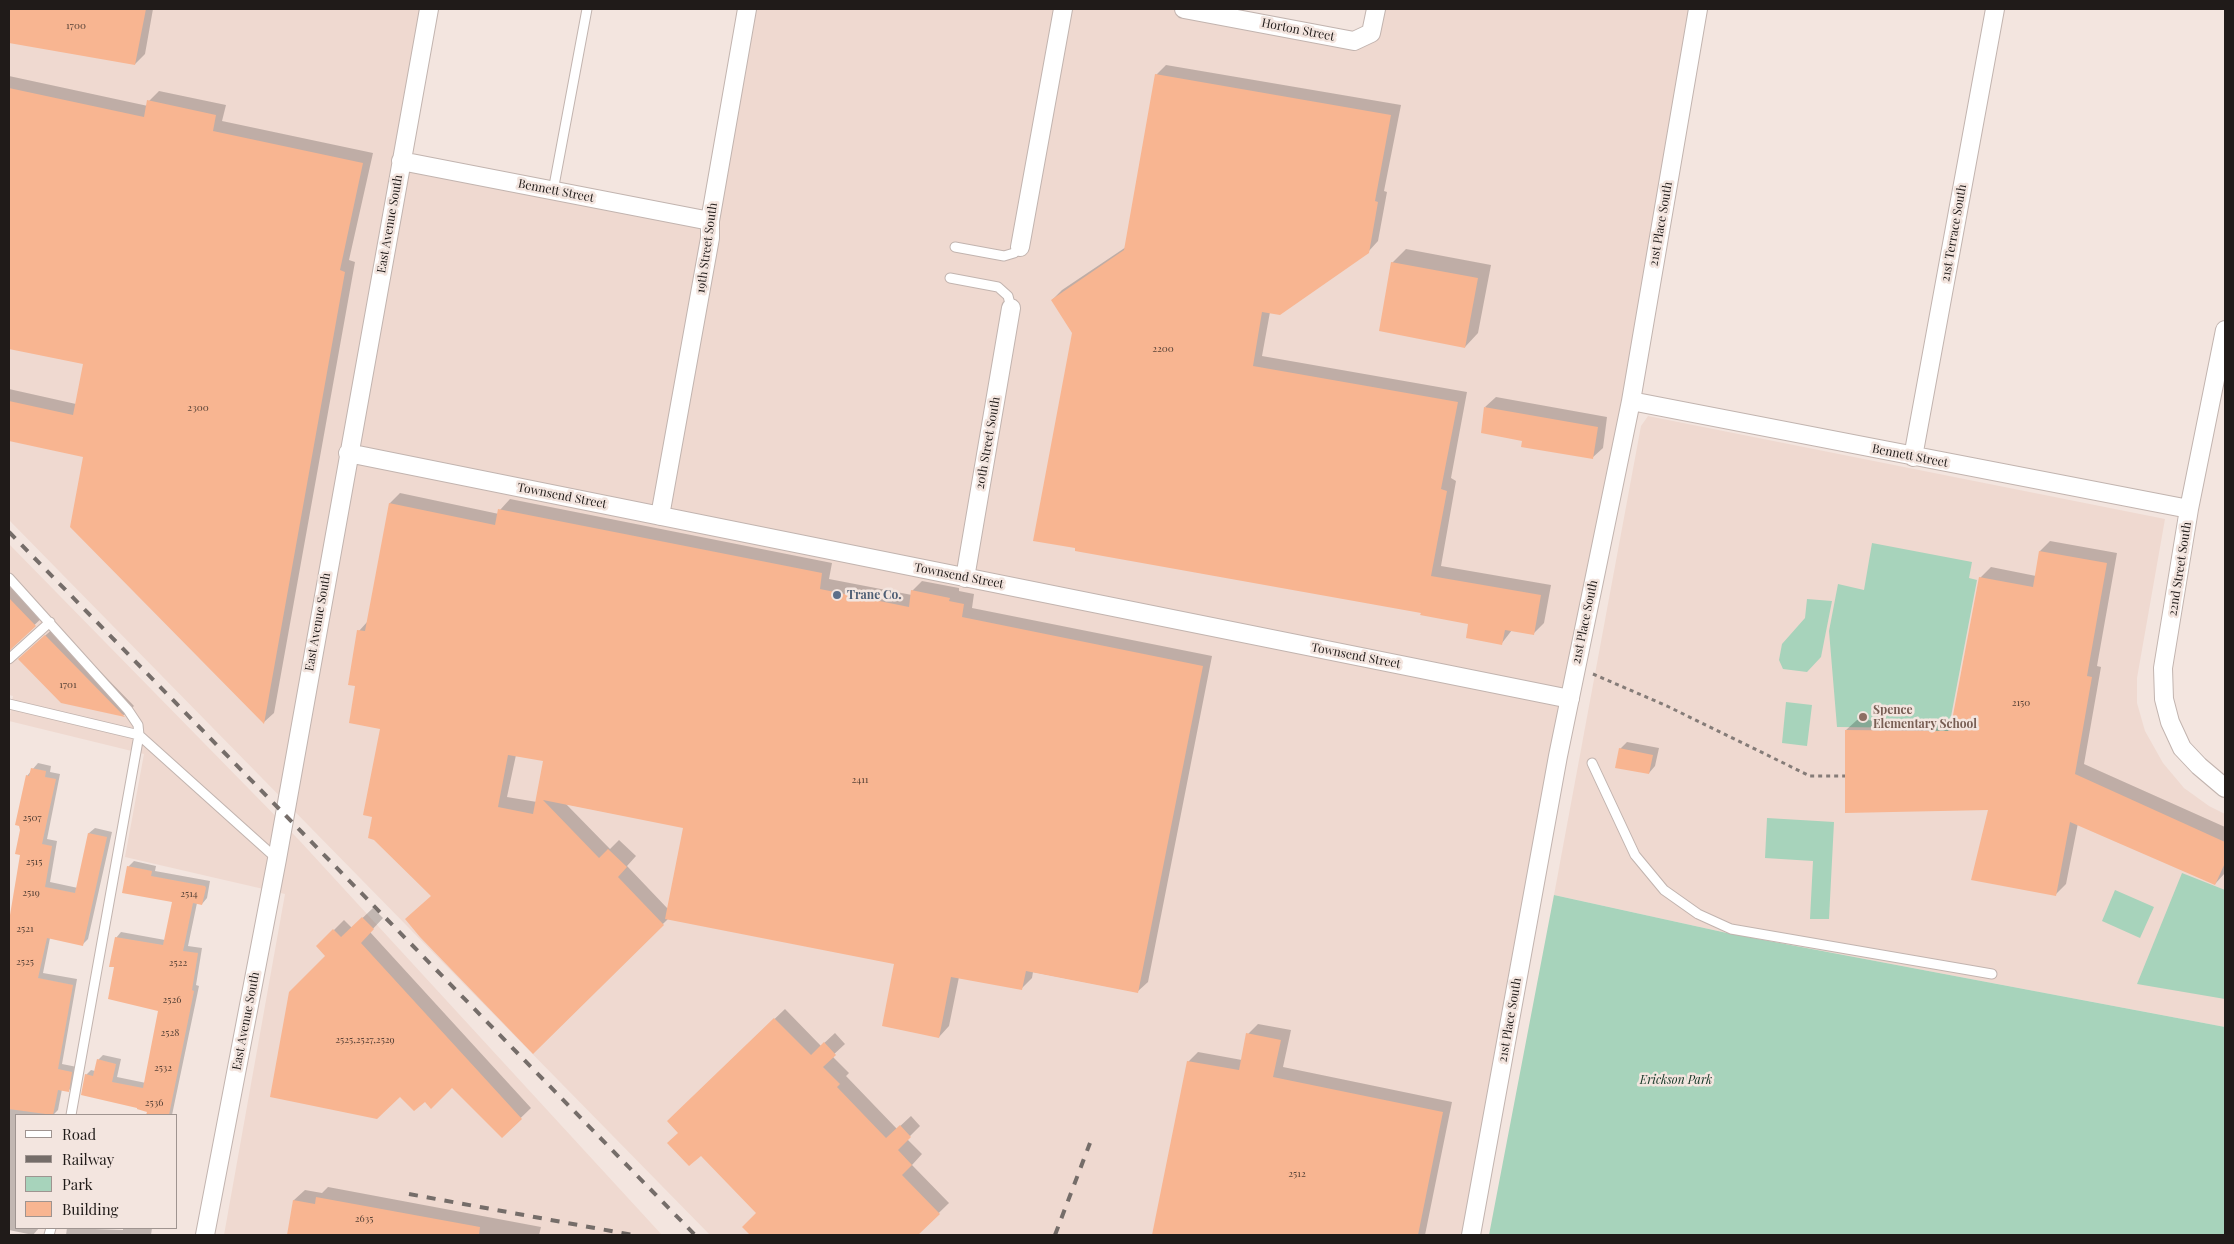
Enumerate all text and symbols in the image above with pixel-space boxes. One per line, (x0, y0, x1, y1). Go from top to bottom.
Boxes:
street label: Horton Street (1260, 16, 1336, 44)
house number: 1700 (66, 20, 86, 32)
street label: East Avenue South (374, 174, 406, 274)
street label: Bennett Street (517, 177, 595, 205)
street label: 21st Place South (1647, 181, 1675, 267)
street label: 21st Terrace South (1938, 183, 1970, 283)
street label: 19th Street South (694, 202, 720, 294)
house number: 2200 (1152, 343, 1174, 355)
street label: 20th Street South (973, 396, 1003, 490)
house number: 2300 (187, 402, 209, 414)
street label: Bennett Street (1871, 442, 1949, 470)
street label: Townsend Street (516, 480, 608, 512)
street label: 22nd Street South (2165, 521, 2195, 617)
street label: Townsend Street (913, 560, 1005, 592)
street label: East Avenue South (302, 572, 334, 672)
street label: 21st Place South (1569, 579, 1601, 665)
place label: Trane Co. (847, 588, 902, 602)
marker: Trane Co. (831, 589, 843, 601)
street label: Townsend Street (1310, 640, 1402, 672)
house number: 1701 (59, 679, 77, 691)
house number: 2150 (2012, 697, 2030, 709)
place label: Spence Elementary School (1873, 703, 1977, 731)
marker: Spence Elementary School (1857, 711, 1869, 723)
house number: 2411 (851, 774, 869, 786)
house number: 2507 (23, 812, 41, 824)
house number: 2515 (26, 856, 42, 868)
house number: 2519 (22, 887, 40, 899)
house number: 2514 (180, 888, 198, 900)
house number: 2521 (16, 923, 34, 935)
house number: 2525 (16, 956, 34, 968)
house number: 2522 (169, 957, 187, 969)
street label: East Avenue South (229, 971, 263, 1071)
street label: 21st Place South (1496, 977, 1524, 1063)
house number: 2526 (163, 994, 181, 1006)
house number: 2528 (161, 1027, 179, 1039)
house number: 2525,2527,2529 (335, 1034, 395, 1046)
house number: 2532 (154, 1062, 172, 1074)
park label: Erickson Park (1640, 1073, 1712, 1087)
house number: 2536 (145, 1097, 163, 1109)
legend (15, 1114, 178, 1229)
text: Road (62, 1124, 96, 1144)
text: Railway (62, 1149, 114, 1169)
house number: 2512 (1288, 1168, 1306, 1180)
text: Park (62, 1174, 93, 1194)
text: Building (62, 1199, 118, 1219)
house number: 2635 (355, 1213, 373, 1225)

